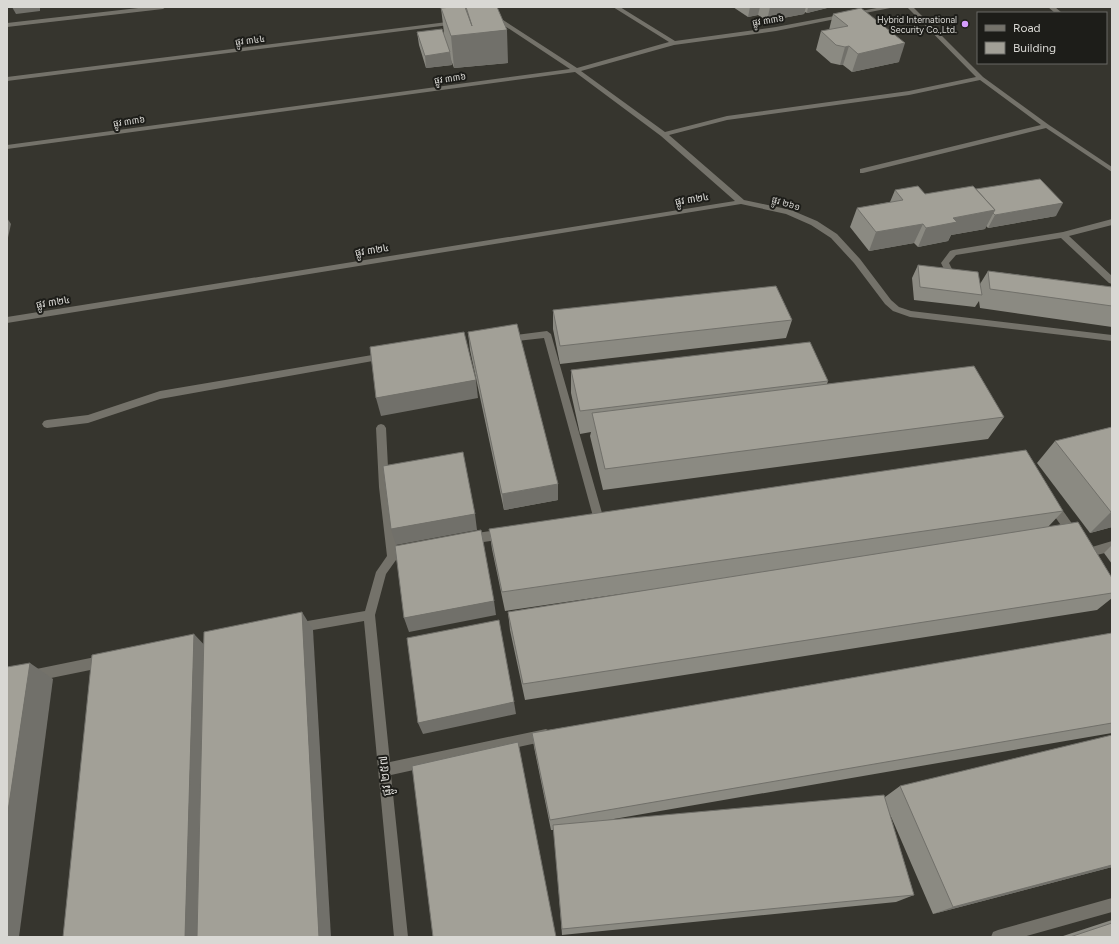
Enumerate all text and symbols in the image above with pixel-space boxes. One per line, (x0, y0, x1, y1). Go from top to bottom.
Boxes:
street label: ផ្លូវ ៣៣៦ (751, 12, 785, 31)
legend (977, 12, 1107, 64)
place label: Hybrid International Security Co.,Ltd. (877, 14, 957, 35)
marker: Hybrid International Security Co.,Ltd. (960, 19, 970, 29)
text: Road (1013, 21, 1041, 35)
street label: ផ្លូវ ៣៤៤ (234, 33, 266, 50)
text: Building (1013, 41, 1056, 55)
street label: ផ្លូវ ៣៣៦ (433, 70, 467, 88)
street label: ផ្លូវ ៣៣៦ (112, 113, 146, 131)
street label: ផ្លូវ ៣២៤ (674, 190, 711, 211)
street label: ផ្លូវ ២៦១ (770, 193, 802, 215)
street label: ផ្លូវ ៣២៤ (354, 241, 391, 262)
street label: ផ្លូវ ៣២៤ (35, 293, 72, 314)
street label: ផ្លូវ ២៥៧ (376, 755, 398, 797)

